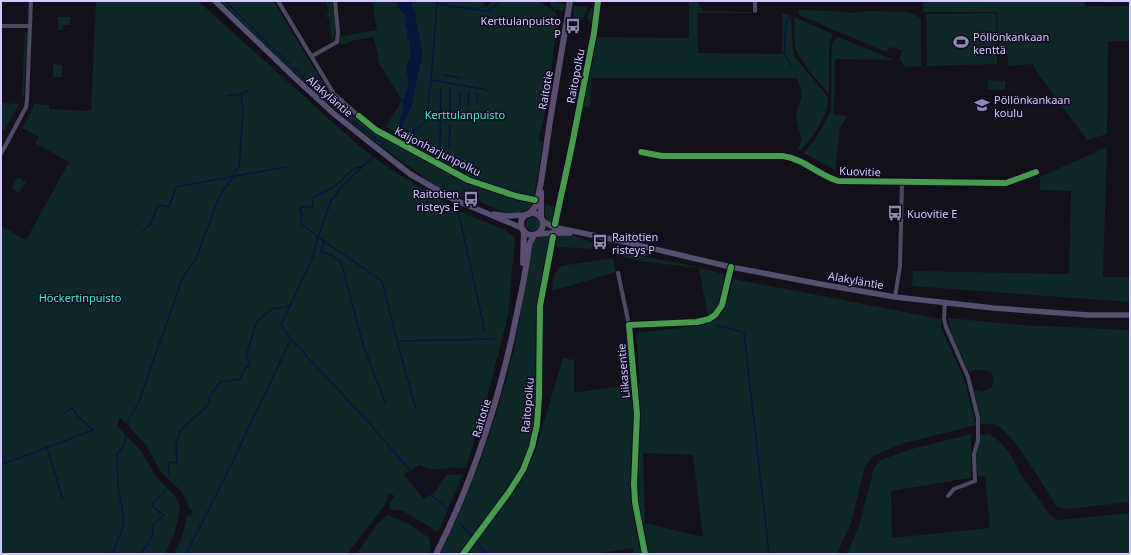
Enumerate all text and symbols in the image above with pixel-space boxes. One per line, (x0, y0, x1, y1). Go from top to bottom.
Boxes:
place label: Kerttulanpuisto P (481, 13, 561, 41)
bus stop icon: Kerttulanpuisto P (564, 17, 582, 35)
place label: Pöllönkankaan kenttä (973, 29, 1049, 57)
sports icon: Pöllönkankaan kenttä (952, 33, 970, 51)
street label: Raitopolku (562, 47, 588, 105)
street label: Raitotie (534, 69, 556, 111)
street label: Alakyläntie (304, 72, 356, 120)
place label: Pöllönkankaan koulu (994, 92, 1070, 120)
school or university icon: Pöllönkankaan koulu (973, 96, 991, 114)
park label: Kerttulanpuisto (425, 107, 506, 122)
street label: Kaijonharjunpolku (392, 123, 484, 179)
street label: Kuovitie (839, 163, 881, 179)
place label: Raitotien risteys E (413, 186, 459, 214)
bus stop icon: Raitotien risteys E (462, 190, 480, 208)
bus stop icon: Kuovitie E (886, 204, 904, 222)
place label: Kuovitie E (907, 206, 957, 221)
place label: Raitotien risteys P (612, 229, 658, 257)
bus stop icon: Raitotien risteys P (591, 233, 609, 251)
street label: Alakyläntie (827, 268, 885, 292)
park label: Höckertinpuisto (39, 290, 122, 305)
street label: Liikasentie (613, 343, 633, 399)
street label: Raitopolku (517, 377, 537, 433)
street label: Raitotie (468, 397, 494, 439)

